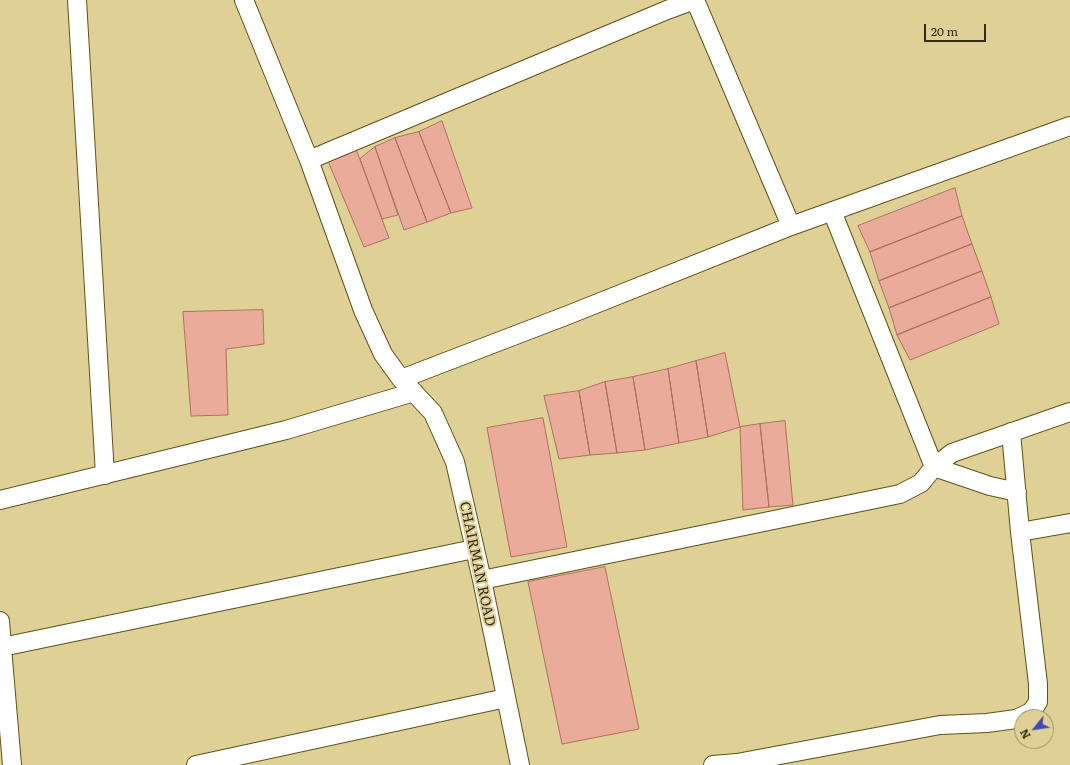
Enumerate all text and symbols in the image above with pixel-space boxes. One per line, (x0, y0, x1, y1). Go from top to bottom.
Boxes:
scale bar (926, 16, 988, 42)
text: 20 m (931, 22, 958, 40)
street label: CHAIRMAN ROAD (456, 500, 498, 628)
north arrow (1014, 709, 1054, 749)
text: N (1015, 727, 1034, 743)

